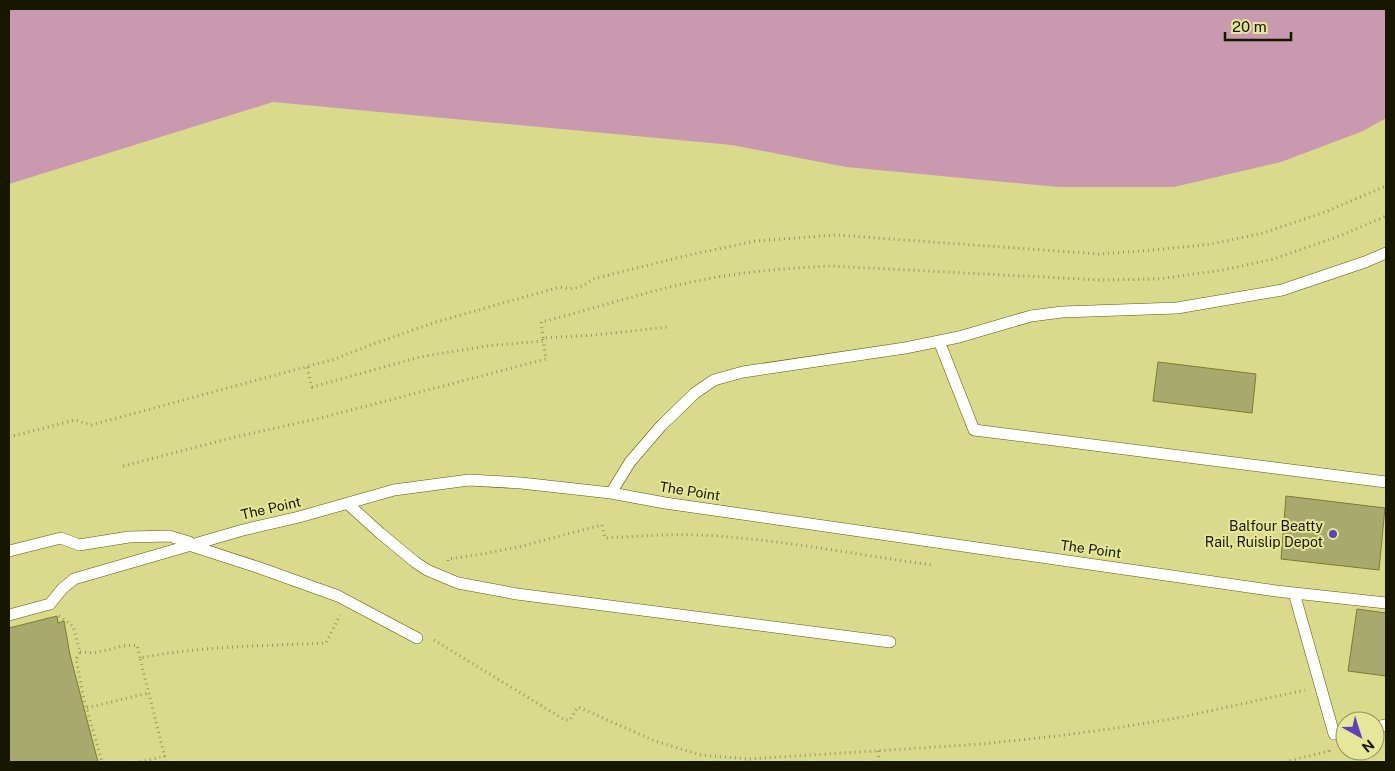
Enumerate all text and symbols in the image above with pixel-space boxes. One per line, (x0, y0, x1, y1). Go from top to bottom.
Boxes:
scale bar (1225, 10, 1291, 42)
text: 20 m (1232, 18, 1267, 35)
street label: The Point (659, 478, 721, 504)
street label: The Point (239, 493, 303, 523)
place label: Balfour Beatty Rail, Ruislip Depot (1205, 518, 1324, 550)
marker: Balfour Beatty Rail, Ruislip Depot (1327, 528, 1339, 540)
street label: The Point (1060, 537, 1122, 561)
north arrow (1335, 711, 1385, 761)
text: N (1359, 736, 1377, 756)

